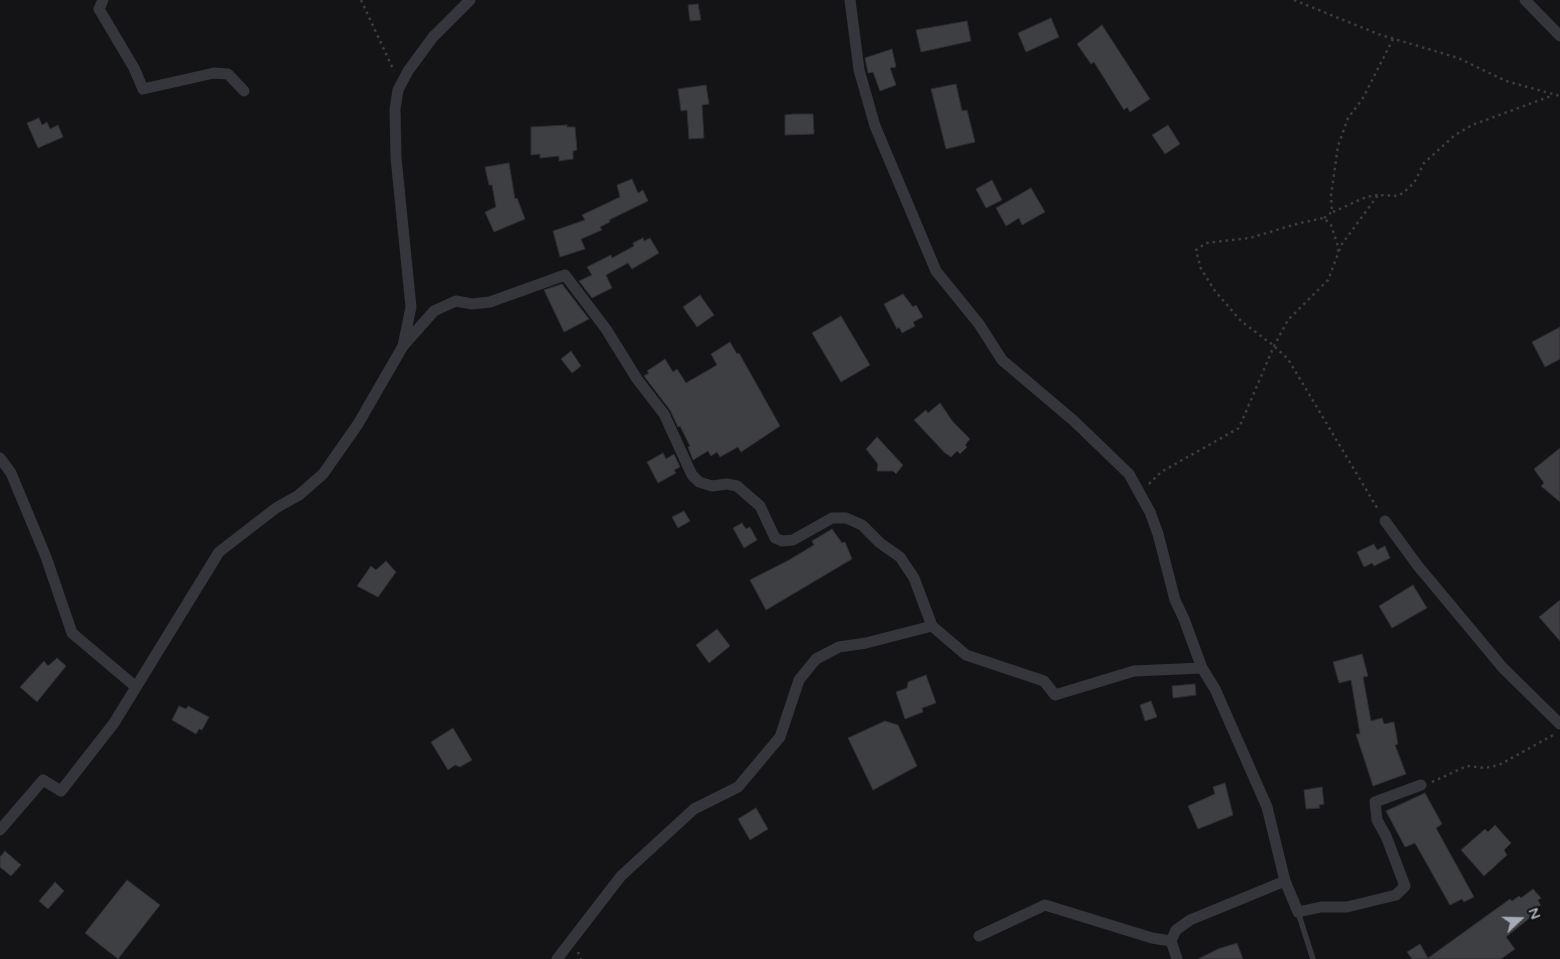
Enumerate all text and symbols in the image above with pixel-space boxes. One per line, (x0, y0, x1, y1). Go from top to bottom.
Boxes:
north arrow (1495, 894, 1545, 944)
text: N (1525, 905, 1544, 922)

